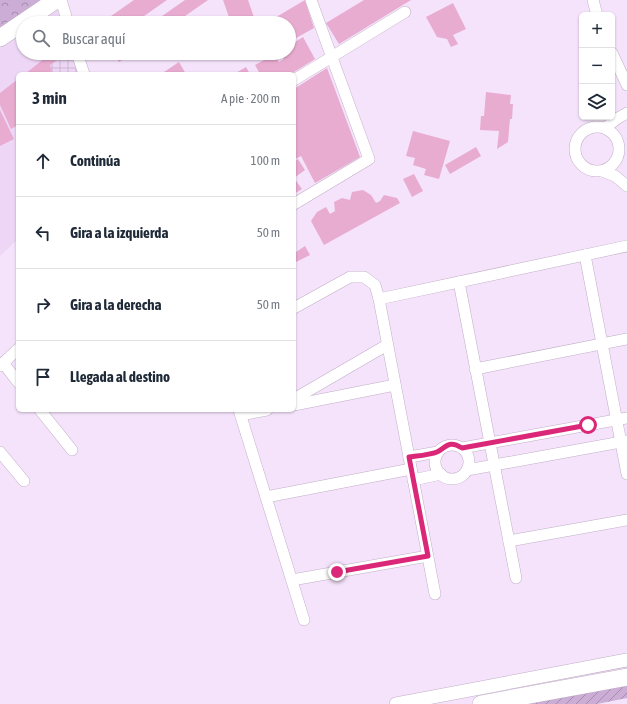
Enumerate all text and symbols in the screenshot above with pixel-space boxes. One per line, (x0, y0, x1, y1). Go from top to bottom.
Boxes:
map controls (579, 12, 615, 120)
button: + (579, 12, 615, 48)
search box (16, 16, 296, 60)
icon: search (30, 27, 52, 49)
text: Buscar aquí (62, 30, 125, 47)
button: − (579, 48, 615, 84)
button: layers (579, 84, 615, 120)
text: 3 min (32, 88, 67, 108)
text: A pie · 200 m (221, 91, 280, 106)
icon: ahead (32, 150, 54, 172)
text: Continúa (70, 152, 120, 169)
text: 100 m (251, 153, 280, 168)
icon: left (32, 222, 54, 244)
text: Gira a la izquierda (70, 224, 168, 241)
text: 50 m (257, 225, 280, 240)
icon: right (32, 294, 54, 316)
text: Gira a la derecha (70, 296, 161, 313)
text: 50 m (257, 297, 280, 312)
icon: arrive (32, 366, 54, 388)
text: Llegada al destino (70, 368, 170, 385)
route start (579, 416, 597, 434)
route end (328, 563, 346, 581)

